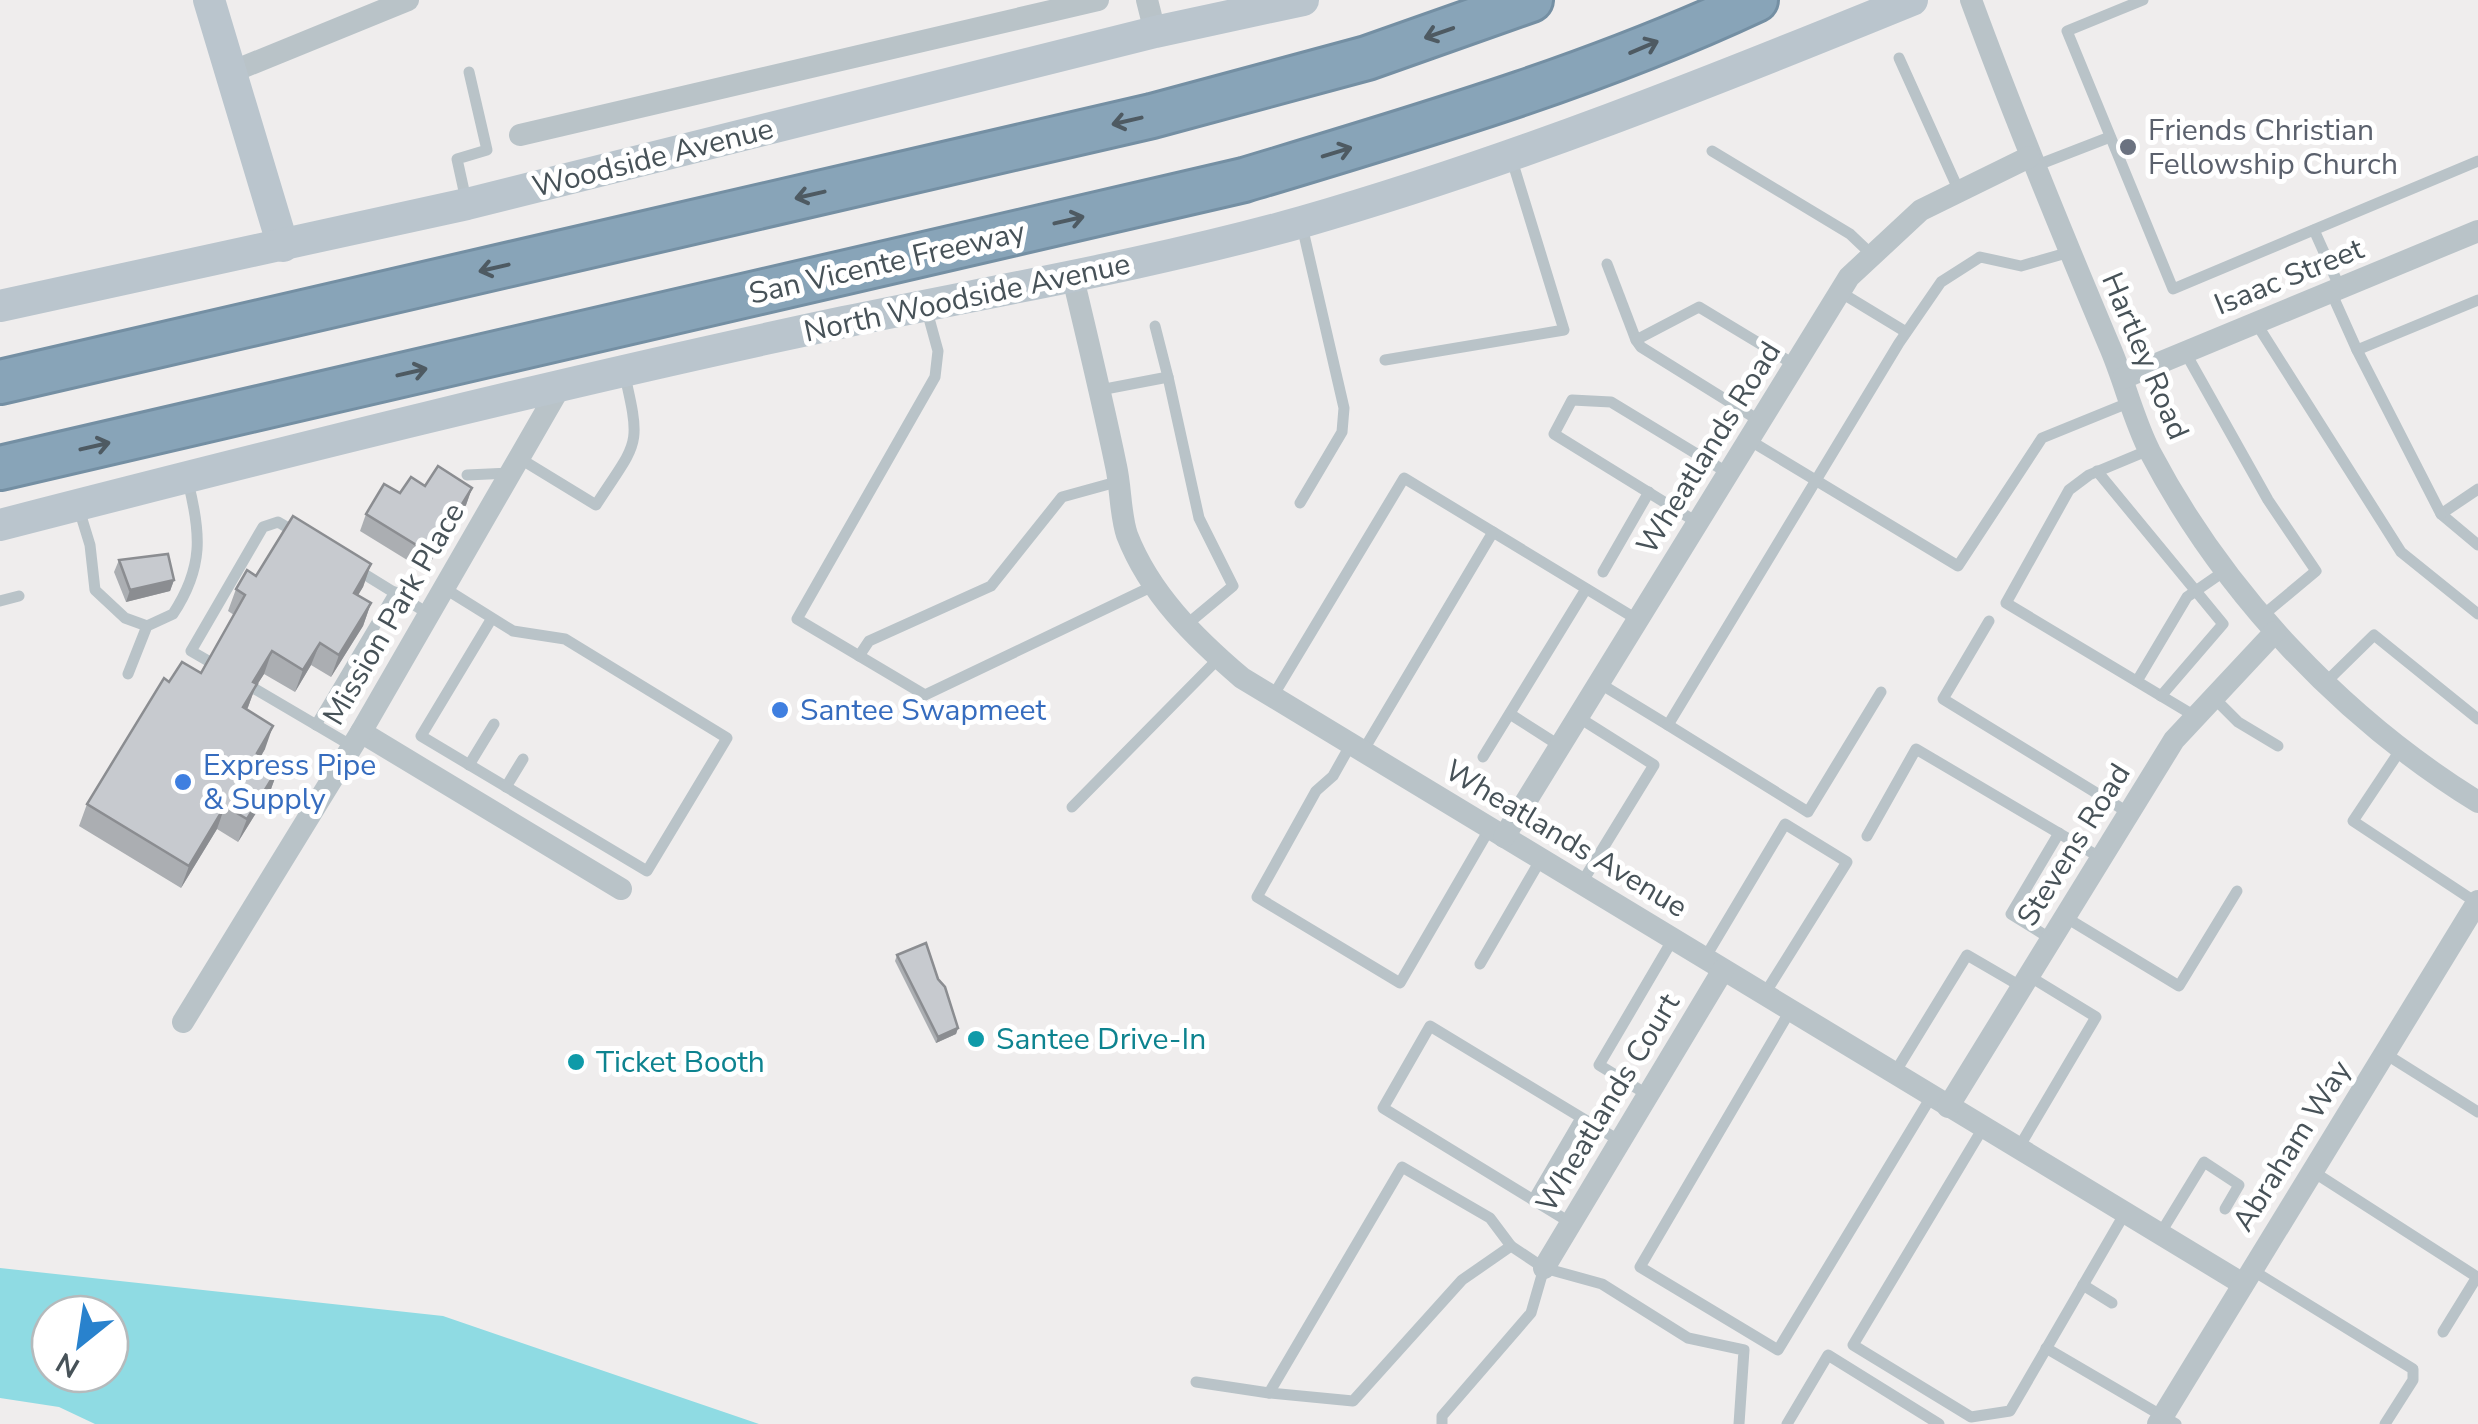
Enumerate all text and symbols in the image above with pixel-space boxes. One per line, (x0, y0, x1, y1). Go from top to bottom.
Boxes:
one-way arrow (1424, 25, 1456, 43)
one-way arrow (1629, 37, 1659, 55)
street label: Woodside Avenue (528, 108, 778, 208)
place label: Friends Christian Fellowship Church (2148, 110, 2398, 185)
one-way arrow (1112, 113, 1144, 131)
marker: Friends Christian Fellowship Church (2117, 136, 2139, 158)
one-way arrow (1321, 142, 1352, 160)
one-way arrow (795, 187, 827, 205)
one-way arrow (1052, 210, 1084, 228)
street label: San Vicente Freeway (745, 211, 1029, 315)
street label: Isaac Street (2208, 228, 2370, 325)
street label: North Woodside Avenue (800, 243, 1134, 353)
one-way arrow (479, 260, 511, 278)
street label: Hartley Road (2091, 266, 2199, 446)
street label: Wheatlands Road (1627, 334, 1791, 562)
one-way arrow (395, 362, 427, 380)
one-way arrow (78, 436, 110, 454)
street label: Mission Park Place (314, 495, 474, 733)
place label: Santee Swapmeet (800, 690, 1047, 731)
marker: Santee Swapmeet (769, 699, 791, 721)
place label: Express Pipe & Supply (203, 745, 376, 820)
street label: Wheatlands Avenue (1437, 750, 1695, 928)
street label: Stevens Road (2008, 756, 2140, 934)
marker: Express Pipe & Supply (172, 771, 194, 793)
street label: Wheatlands Court (1526, 985, 1690, 1220)
place label: Santee Drive-In (996, 1019, 1206, 1060)
marker: Santee Drive-In (965, 1028, 987, 1050)
place label: Ticket Booth (596, 1042, 765, 1083)
marker: Ticket Booth (565, 1051, 587, 1073)
street label: Abraham Way (2223, 1052, 2361, 1239)
north arrow (30, 1294, 130, 1394)
text: N (49, 1343, 87, 1386)

